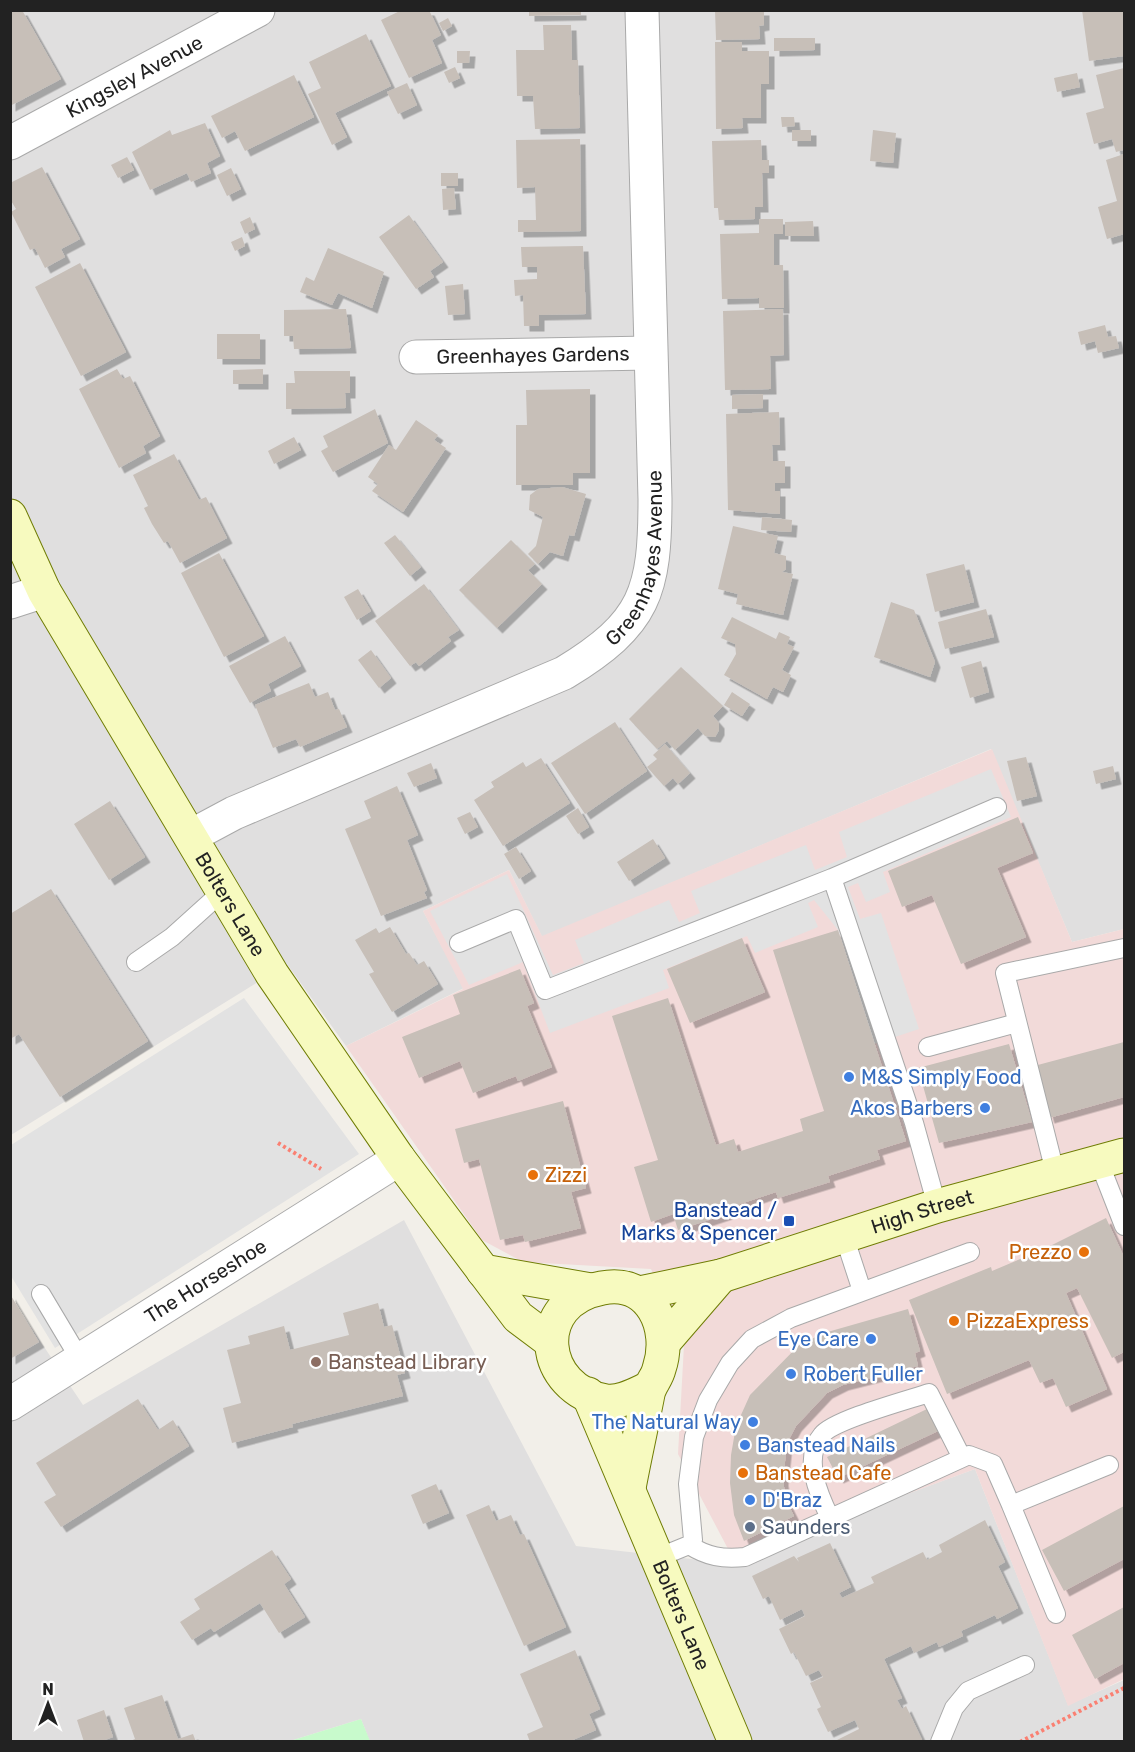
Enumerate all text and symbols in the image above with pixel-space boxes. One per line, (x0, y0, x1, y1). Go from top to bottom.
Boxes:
street label: Kingsley Avenue (62, 30, 207, 123)
street label: Greenhayes Gardens (436, 341, 630, 369)
street label: Greenhayes Avenue (600, 470, 667, 651)
street label: Bolters Lane (190, 848, 271, 961)
place label: M&S Simply Food (861, 1065, 1022, 1089)
marker: M&S Simply Food (842, 1070, 856, 1084)
place label: Akos Barbers (850, 1096, 973, 1120)
marker: Akos Barbers (978, 1101, 992, 1115)
place label: Zizzi (545, 1163, 587, 1187)
marker: Zizzi (526, 1168, 540, 1182)
street label: High Street (868, 1185, 976, 1239)
place label: Banstead / Marks & Spencer (621, 1198, 777, 1245)
marker: Banstead / Marks & Spencer (782, 1214, 796, 1228)
street label: The Horseshoe (140, 1234, 271, 1328)
place label: Prezzo (1009, 1240, 1072, 1264)
marker: Prezzo (1077, 1245, 1091, 1259)
place label: PizzaExpress (966, 1309, 1089, 1333)
marker: PizzaExpress (947, 1314, 961, 1328)
place label: Eye Care (777, 1327, 859, 1351)
marker: Eye Care (864, 1332, 878, 1346)
place label: Banstead Library (328, 1350, 487, 1374)
marker: Banstead Library (309, 1355, 323, 1369)
place label: Robert Fuller (803, 1362, 923, 1386)
marker: Robert Fuller (784, 1367, 798, 1381)
place label: The Natural Way (591, 1410, 741, 1434)
marker: The Natural Way (746, 1415, 760, 1429)
place label: Banstead Nails (757, 1433, 895, 1457)
marker: Banstead Nails (738, 1438, 752, 1452)
place label: Banstead Cafe (755, 1461, 892, 1485)
marker: Banstead Cafe (736, 1466, 750, 1480)
place label: D'Braz (762, 1488, 822, 1512)
marker: D'Braz (743, 1493, 757, 1507)
place label: Saunders (762, 1515, 851, 1539)
marker: Saunders (743, 1520, 757, 1534)
street label: Bolters Lane (648, 1556, 715, 1674)
north arrow (18, 1674, 78, 1734)
text: N (42, 1680, 54, 1699)

